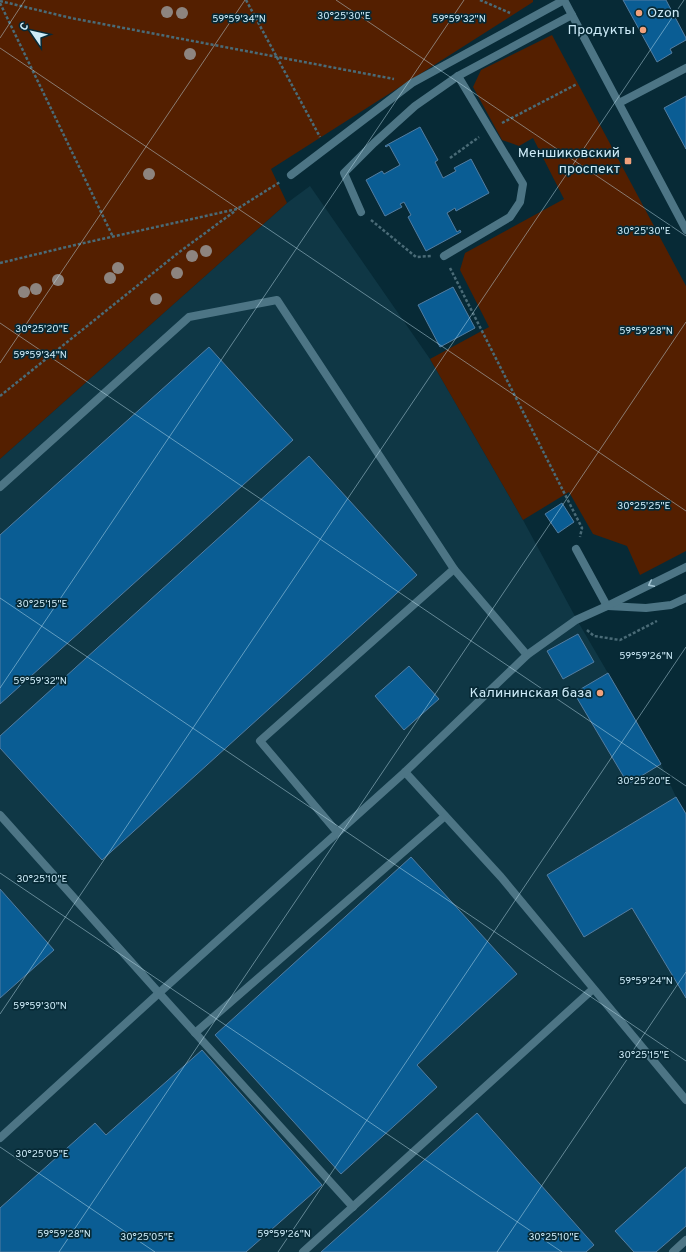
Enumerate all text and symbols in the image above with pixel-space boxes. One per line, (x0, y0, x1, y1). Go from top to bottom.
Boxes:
place label: Ozon (647, 5, 680, 22)
marker: Ozon (634, 8, 644, 18)
text: 30°25'30"E (317, 10, 371, 23)
north arrow (12, 12, 52, 52)
text: 59°59'34"N (212, 13, 266, 26)
text: 59°59'32"N (432, 13, 486, 26)
text: С (17, 20, 32, 34)
place label: Продукты (568, 22, 635, 39)
marker: Продукты (638, 25, 648, 35)
place label: Меншиковский проспект (518, 145, 620, 178)
marker: Меншиковский проспект (623, 156, 633, 166)
text: 30°25'30"E (617, 225, 671, 238)
text: 30°25'20"E (15, 323, 69, 336)
text: 59°59'28"N (619, 325, 673, 338)
text: 59°59'34"N (13, 349, 67, 362)
text: 30°25'25"E (617, 500, 671, 513)
one-way arrow (648, 579, 655, 587)
text: 30°25'15"E (17, 598, 67, 611)
text: 59°59'26"N (619, 650, 673, 663)
text: 59°59'32"N (13, 675, 67, 688)
place label: Калининская база (470, 685, 592, 702)
marker: Калининская база (595, 688, 605, 698)
text: 30°25'20"E (617, 775, 671, 788)
text: 30°25'10"E (16, 873, 68, 886)
text: 59°59'24"N (619, 975, 673, 988)
text: 59°59'30"N (13, 1000, 67, 1013)
text: 30°25'15"E (619, 1049, 669, 1062)
text: 30°25'05"E (15, 1148, 69, 1161)
text: 59°59'28"N (37, 1228, 91, 1241)
text: 59°59'26"N (257, 1228, 311, 1241)
text: 30°25'05"E (120, 1231, 174, 1244)
text: 30°25'10"E (528, 1231, 580, 1244)

